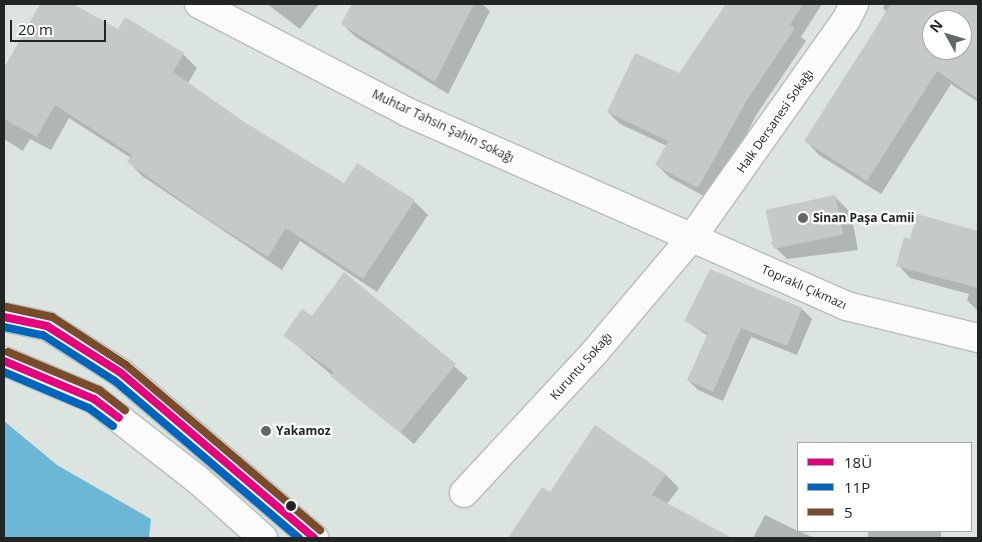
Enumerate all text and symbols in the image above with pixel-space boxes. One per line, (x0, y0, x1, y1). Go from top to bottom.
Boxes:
scale bar (12, 10, 109, 42)
north arrow (922, 10, 972, 60)
text: N (925, 15, 947, 36)
text: 20 m (18, 19, 53, 39)
street label: Halk Dersanesi Sokağı (734, 66, 816, 176)
street label: Muhtar Tahsin Şahin Sokağı (370, 87, 516, 165)
place label: Sinan Paşa Camii (813, 211, 915, 225)
marker: Sinan Paşa Camii (797, 212, 809, 224)
street label: Topraklı Çıkmazı (759, 262, 849, 312)
street label: Kuruntu Sokağı (547, 329, 615, 403)
place label: Yakamoz (276, 424, 330, 438)
marker: Yakamoz (260, 425, 272, 437)
legend (797, 442, 972, 532)
text: 18Ü (844, 452, 872, 472)
text: 11P (844, 477, 870, 497)
unlabelled marker (286, 501, 296, 511)
text: 5 (844, 502, 853, 522)

